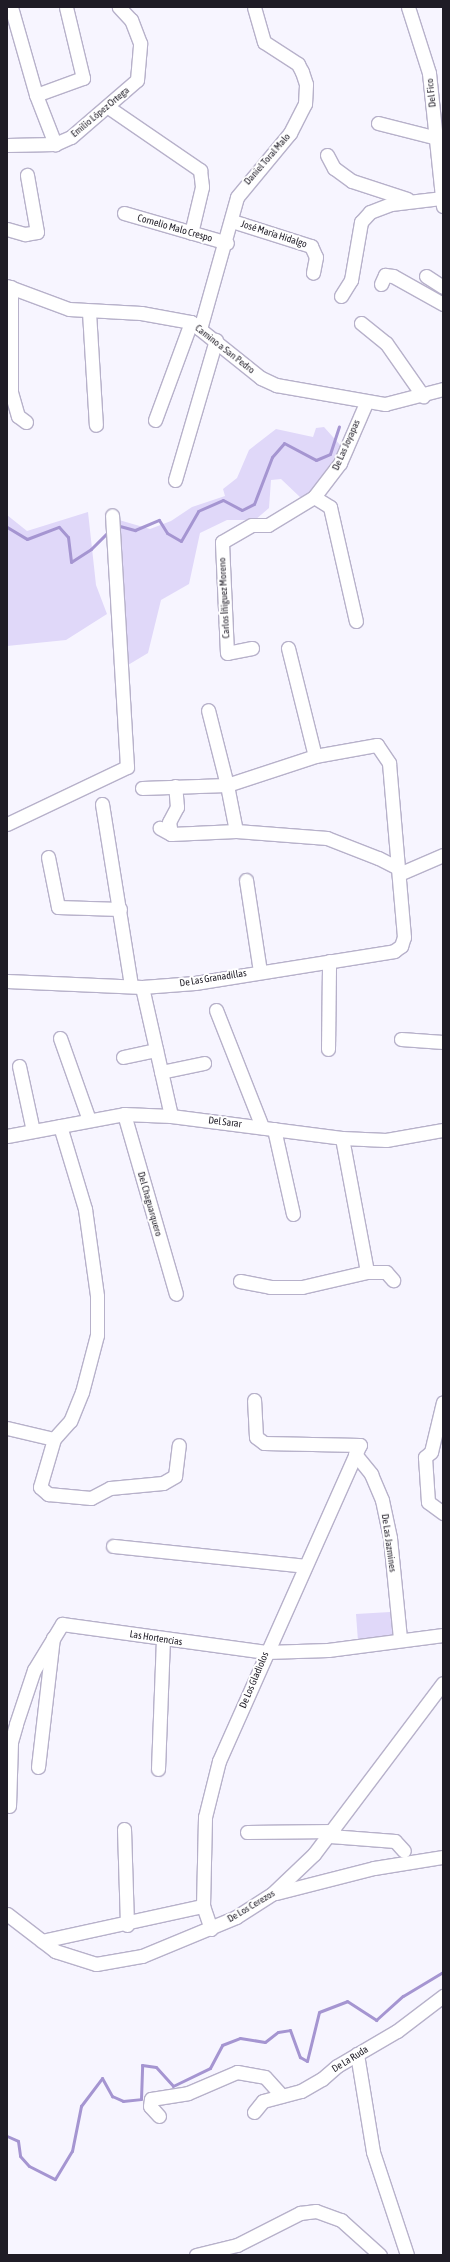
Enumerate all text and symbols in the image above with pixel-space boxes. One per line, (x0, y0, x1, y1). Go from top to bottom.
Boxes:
street label: Del Fico (424, 78, 438, 108)
street label: Emilio López Ortega (68, 84, 132, 140)
street label: Daniel Toral Malo (241, 131, 293, 187)
street label: Cornelio Malo Crespo (136, 212, 214, 244)
street label: José María Hidalgo (239, 218, 309, 250)
street label: Camino a San Pedro (193, 322, 257, 376)
street label: De Las Joyapas (329, 418, 363, 472)
street label: Carlos Íñiguez Moreno (216, 557, 232, 639)
street label: De Las Granadillas (179, 967, 247, 989)
street label: Del Sarar (208, 1114, 242, 1130)
street label: Del Chaguarquero (135, 1170, 165, 1238)
street label: De Las Jazmines (379, 1513, 399, 1573)
street label: Las Hortencias (129, 1628, 183, 1648)
street label: De Los Gladiolos (237, 1650, 271, 1710)
street label: De Los Cerezos (225, 1887, 277, 1925)
street label: De La Ruda (330, 2043, 370, 2075)

